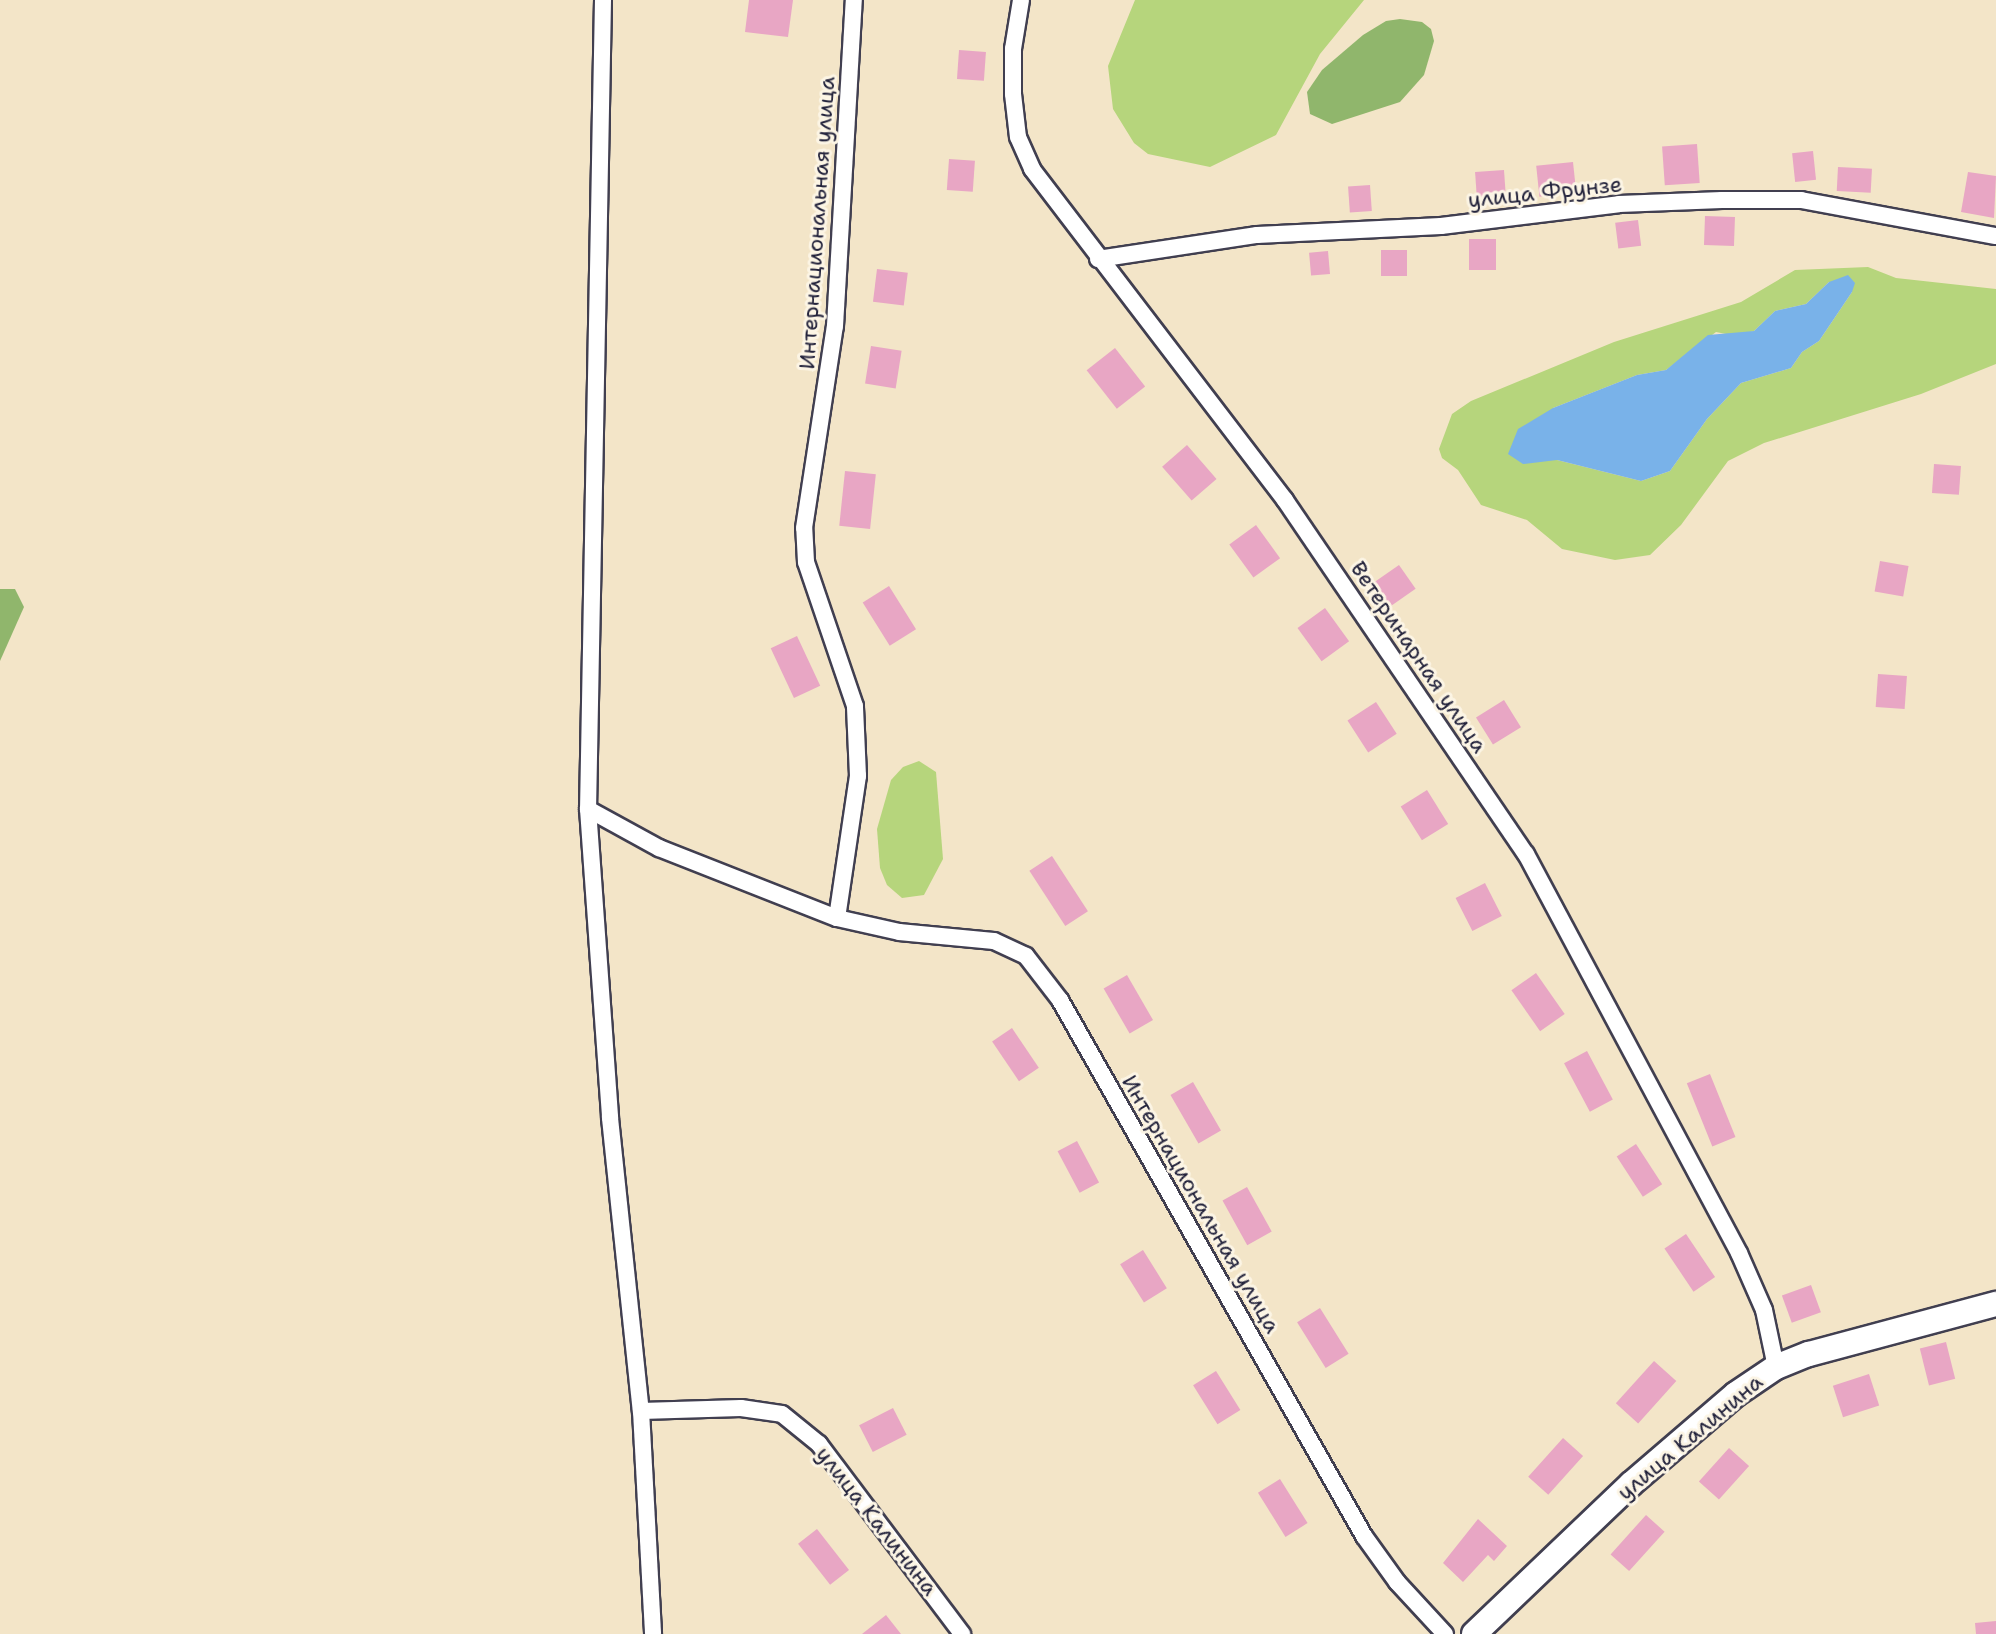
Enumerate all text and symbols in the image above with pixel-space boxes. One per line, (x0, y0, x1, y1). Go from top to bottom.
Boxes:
street label: Интернациональная улица (794, 76, 840, 370)
street label: улица Фрунзе (1467, 171, 1623, 213)
street label: Ветеринарная улица (1345, 556, 1493, 758)
street label: Интернациональная улица (1116, 1070, 1286, 1338)
street label: улица Калинина (1612, 1369, 1768, 1505)
street label: улица Калинина (811, 1441, 943, 1601)

